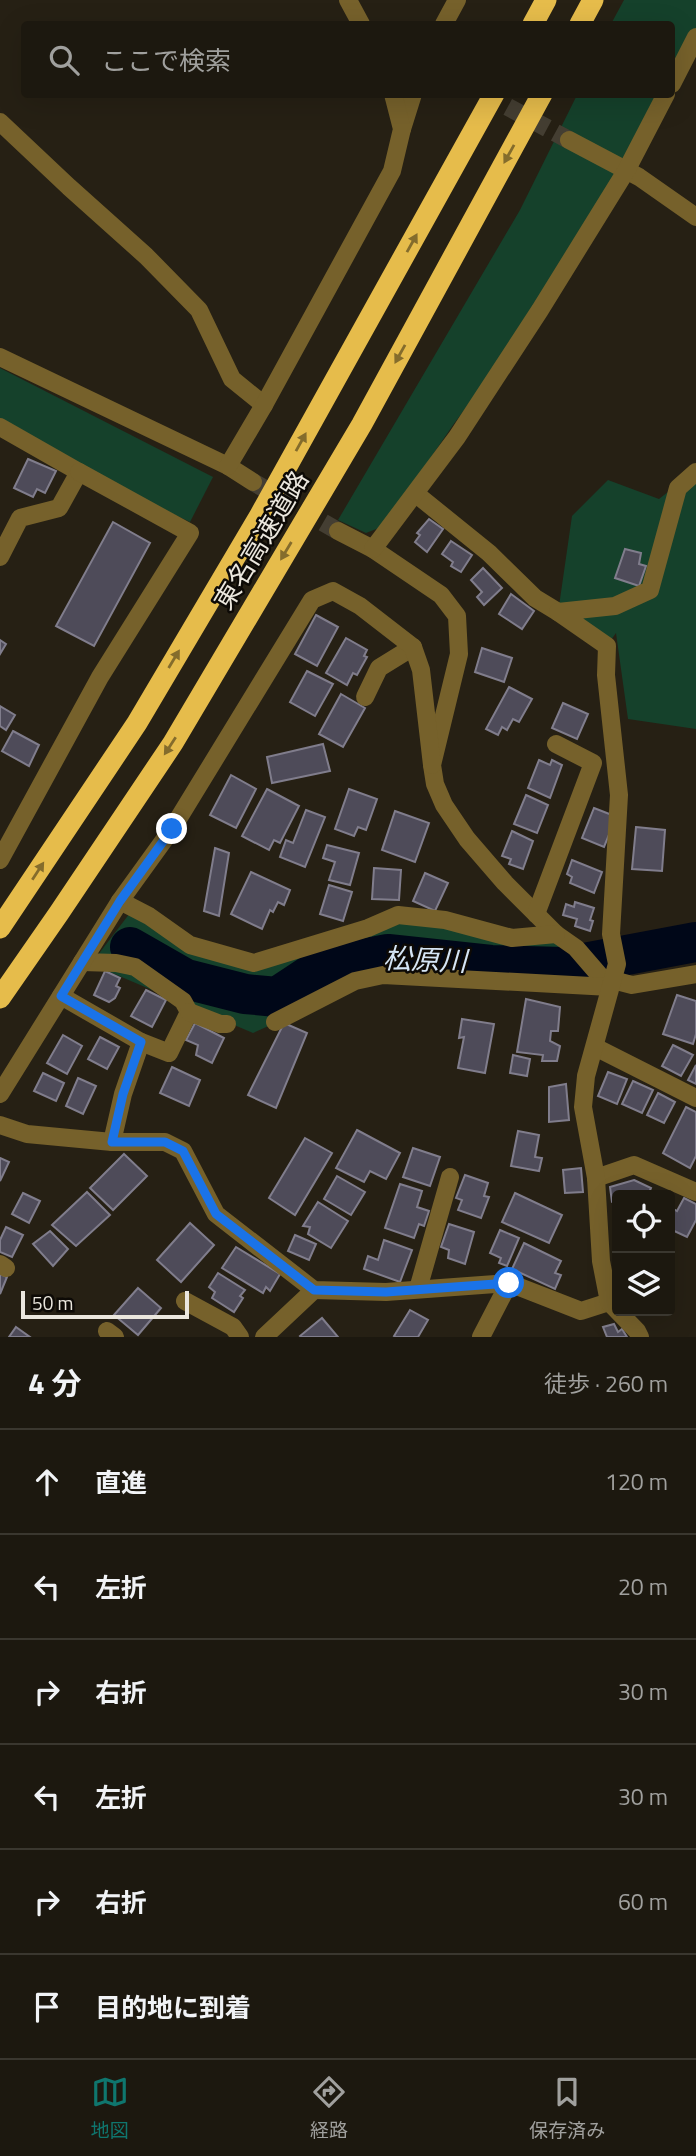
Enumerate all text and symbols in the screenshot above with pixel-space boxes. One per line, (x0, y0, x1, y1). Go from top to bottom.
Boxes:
search box (21, 21, 675, 98)
icon: search (45, 41, 83, 79)
text: ここで検索 (101, 41, 231, 80)
one-way arrow (503, 145, 515, 164)
one-way arrow (406, 233, 418, 252)
one-way arrow (394, 344, 406, 364)
one-way arrow (295, 432, 307, 451)
street label: 東名高速道路 (204, 463, 318, 617)
one-way arrow (280, 542, 293, 561)
one-way arrow (168, 650, 181, 669)
one-way arrow (164, 737, 177, 756)
route end (156, 813, 187, 844)
one-way arrow (32, 862, 45, 881)
water label: 松原川 (382, 936, 471, 982)
map controls (612, 1190, 675, 1316)
button: locate (612, 1190, 675, 1253)
button: layers (612, 1253, 675, 1316)
route start (493, 1267, 524, 1298)
scale bar (21, 1288, 189, 1320)
text: 50 m (32, 1288, 73, 1317)
text: 4 分 (28, 1360, 81, 1406)
text: 徒歩 · 260 m (544, 1366, 668, 1401)
icon: ahead (28, 1463, 66, 1501)
text: 直進 (95, 1463, 147, 1502)
text: 120 m (605, 1464, 668, 1499)
icon: left (28, 1568, 66, 1606)
text: 左折 (95, 1568, 147, 1607)
text: 20 m (618, 1569, 668, 1604)
icon: right (28, 1673, 66, 1711)
text: 右折 (95, 1673, 147, 1712)
text: 30 m (618, 1674, 668, 1709)
icon: left (28, 1778, 66, 1816)
text: 左折 (95, 1778, 147, 1817)
text: 30 m (618, 1779, 668, 1814)
icon: right (28, 1883, 66, 1921)
text: 右折 (95, 1883, 147, 1922)
text: 60 m (618, 1884, 668, 1919)
icon: arrive (28, 1988, 66, 2026)
text: 目的地に到着 (95, 1988, 251, 2027)
tab: 地図 (91, 2073, 129, 2144)
tab: 経路 (310, 2073, 348, 2144)
tab: 保存済み (529, 2073, 605, 2144)

